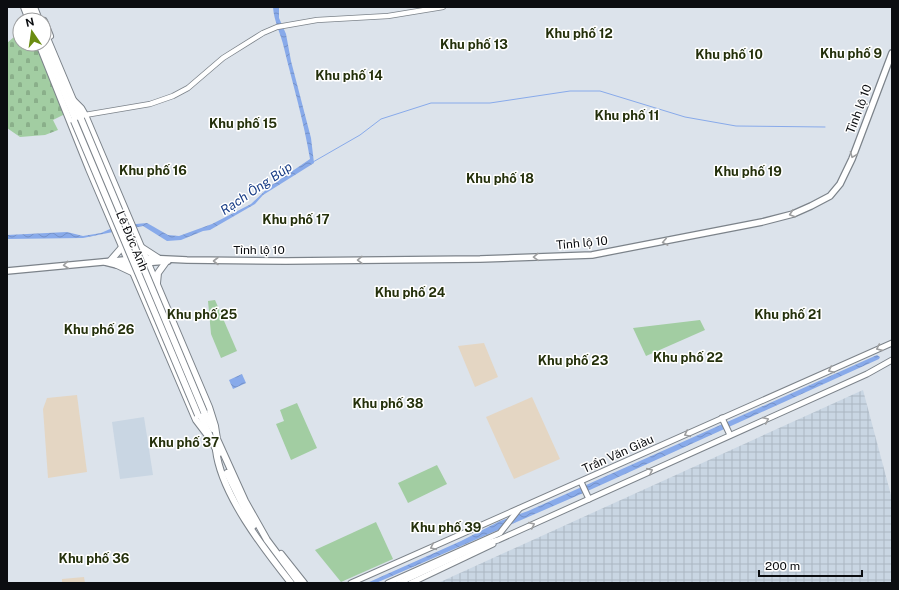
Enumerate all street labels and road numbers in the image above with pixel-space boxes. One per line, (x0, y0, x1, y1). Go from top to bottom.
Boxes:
street label: Tỉnh lộ 10 (843, 82, 875, 136)
street label: Lê Đức Anh (113, 209, 151, 273)
street label: Tỉnh lộ 10 (556, 234, 608, 252)
street label: Tỉnh lộ 10 (233, 243, 285, 257)
street label: Trần Văn Giàu (580, 432, 656, 476)

